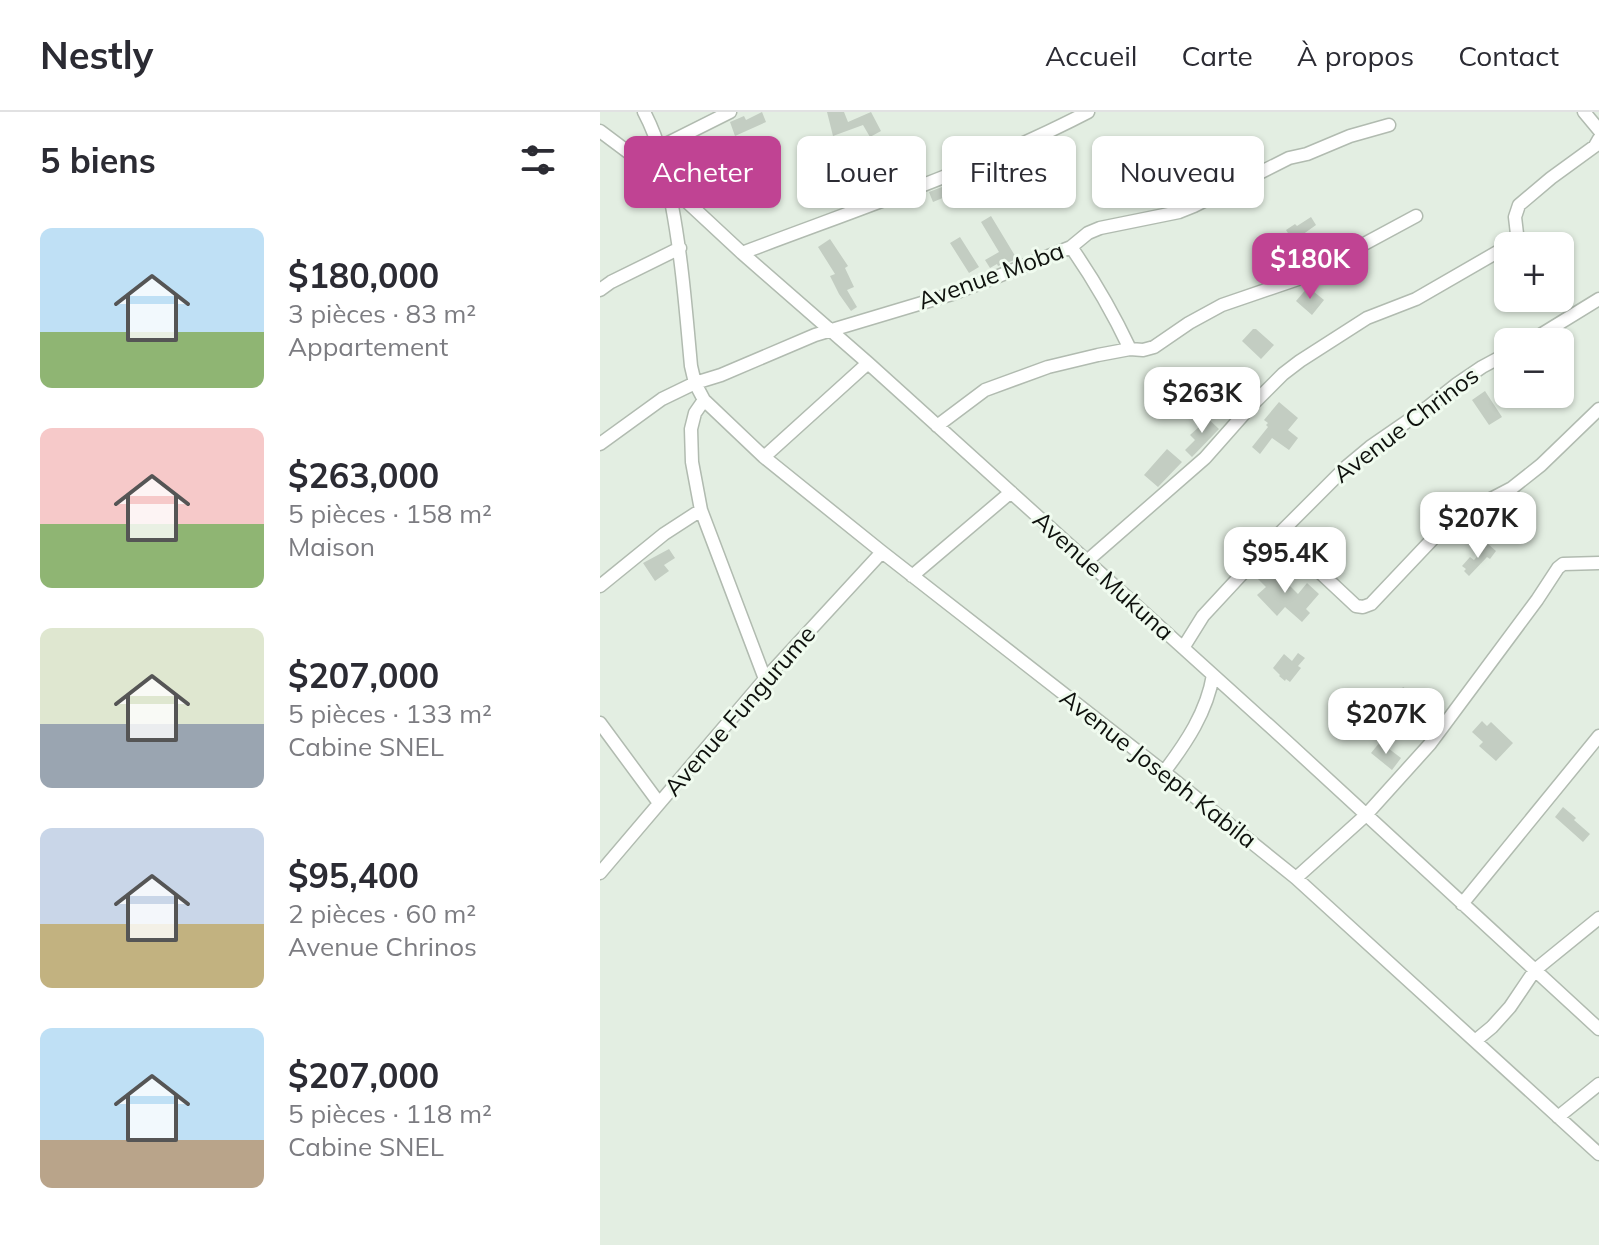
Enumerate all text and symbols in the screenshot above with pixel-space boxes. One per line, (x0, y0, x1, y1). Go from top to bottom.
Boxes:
text: Nestly (40, 31, 153, 79)
text: Accueil (1045, 38, 1138, 73)
text: Carte (1182, 38, 1253, 73)
text: À propos (1297, 38, 1414, 73)
text: Contact (1458, 38, 1559, 73)
chip: Acheter (624, 136, 781, 208)
chip: Louer (797, 136, 926, 208)
chip: Filtres (942, 136, 1076, 208)
chip: Nouveau (1092, 136, 1264, 208)
icon: filters (516, 138, 560, 182)
text: 5 biens (40, 139, 156, 182)
map controls (1494, 232, 1574, 408)
button: + (1494, 232, 1574, 312)
pin: $180K (1254, 233, 1366, 301)
street label: Avenue Moba (914, 235, 1068, 315)
text: $180K (1270, 242, 1350, 275)
text: $180,000 (288, 254, 439, 297)
icon: home (104, 260, 200, 356)
text: 3 pièces · 83 m² (288, 297, 476, 330)
button: − (1494, 328, 1574, 408)
text: Appartement (288, 330, 448, 363)
street label: Avenue Chrinos (1327, 360, 1484, 489)
pin: $263K (1146, 367, 1258, 435)
text: $263K (1162, 376, 1242, 409)
text: $263,000 (288, 454, 439, 497)
icon: home (104, 460, 200, 556)
pin: $207K (1422, 492, 1534, 560)
text: 5 pièces · 158 m² (288, 497, 492, 530)
text: $207K (1438, 501, 1518, 534)
street label: Avenue Mukuna (1027, 504, 1180, 646)
pin: $95.4K (1220, 527, 1350, 595)
text: Maison (288, 530, 375, 563)
text: $95.4K (1242, 536, 1328, 569)
street label: Avenue Fungurume (657, 619, 821, 802)
text: $207,000 (288, 654, 439, 697)
icon: home (104, 660, 200, 756)
street label: Avenue Joseph Kabila (1054, 682, 1263, 854)
pin: $207K (1330, 688, 1442, 756)
text: 5 pièces · 133 m² (288, 697, 492, 730)
text: $207K (1346, 697, 1426, 730)
text: Cabine SNEL (288, 730, 444, 763)
text: $95,400 (288, 854, 419, 897)
icon: home (104, 860, 200, 956)
text: 2 pièces · 60 m² (288, 897, 476, 930)
text: Avenue Chrinos (288, 930, 477, 963)
text: $207,000 (288, 1054, 439, 1097)
icon: home (104, 1060, 200, 1156)
text: 5 pièces · 118 m² (288, 1097, 492, 1130)
text: Cabine SNEL (288, 1130, 444, 1163)

